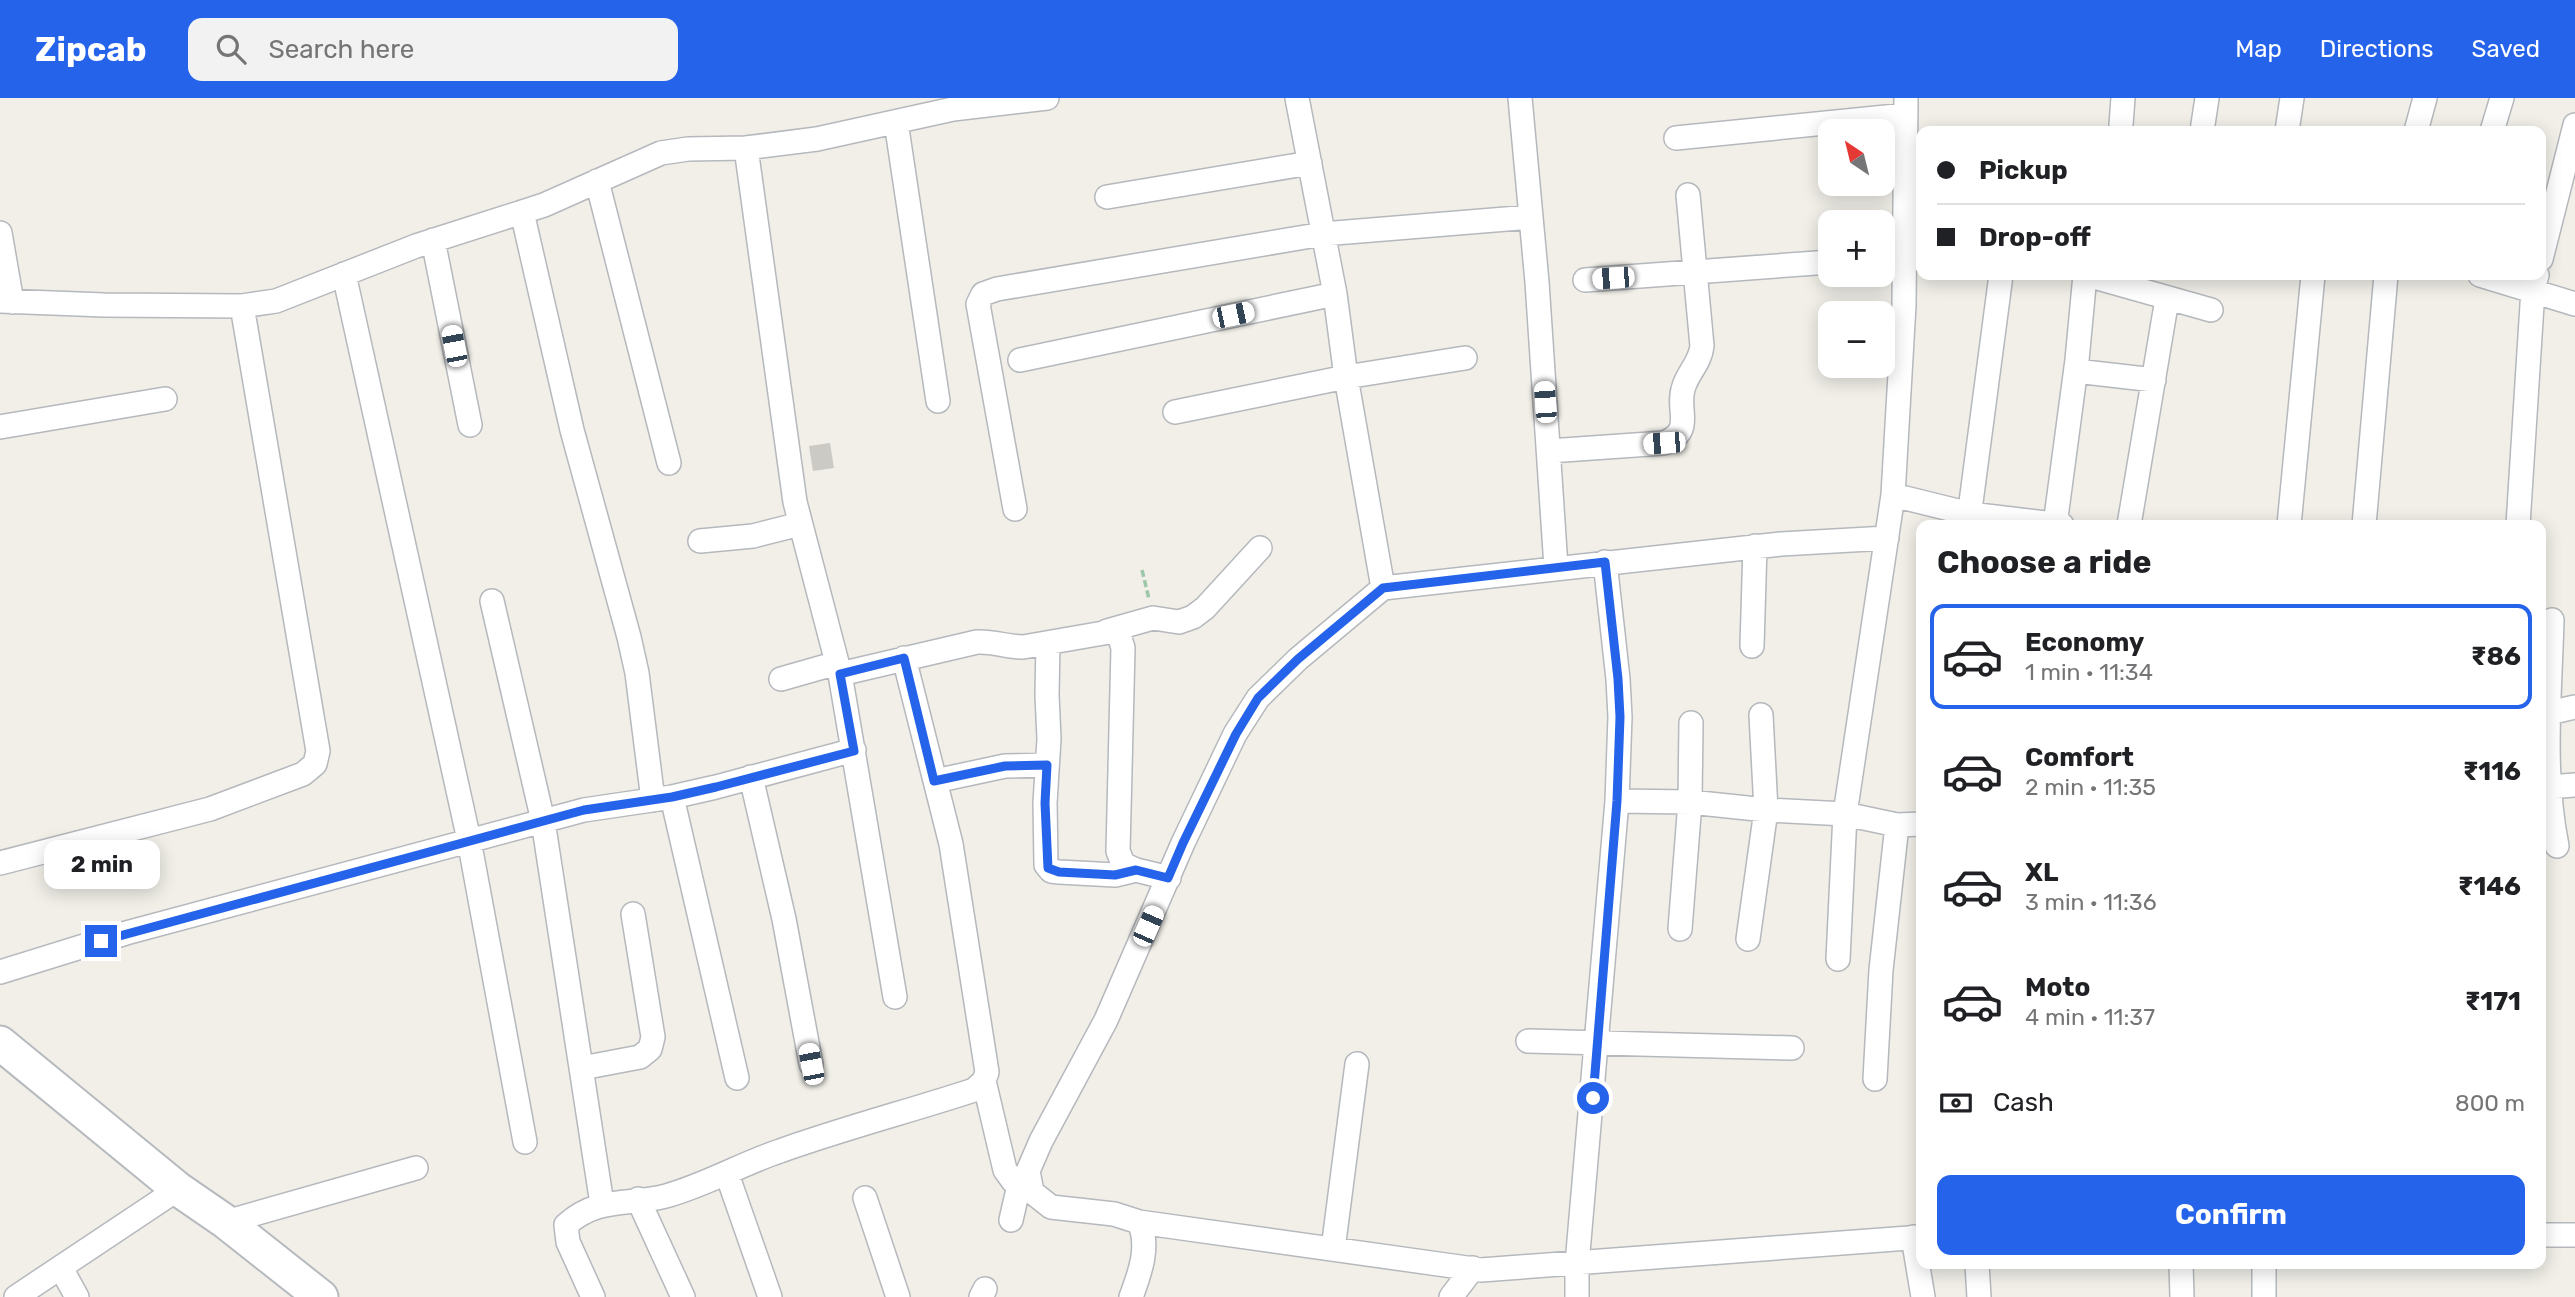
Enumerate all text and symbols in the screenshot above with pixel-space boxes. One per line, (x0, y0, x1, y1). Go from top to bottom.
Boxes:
search box (188, 18, 678, 81)
text: Zipcab (35, 30, 146, 69)
icon: search (212, 30, 250, 68)
text: Search here (268, 34, 414, 65)
text: Map (2235, 35, 2282, 63)
text: Directions (2320, 35, 2433, 63)
text: Saved (2471, 35, 2540, 63)
north arrow (1818, 119, 1895, 196)
map controls (1818, 119, 1895, 378)
text: Pickup (1979, 155, 2068, 186)
button: + (1818, 210, 1895, 287)
text: Drop-off (1979, 222, 2091, 253)
car (1592, 266, 1635, 290)
car (1211, 300, 1256, 330)
button: − (1818, 301, 1895, 378)
car (440, 323, 469, 369)
car (1534, 380, 1557, 424)
car (1643, 431, 1686, 455)
text: Choose a ride (1937, 543, 2151, 581)
icon: car (1941, 625, 2004, 688)
text: Economy (2025, 627, 2144, 658)
text: ₹86 (2471, 641, 2521, 672)
text: 1 min · 11:34 (2025, 658, 2153, 686)
icon: car (1941, 740, 2004, 803)
text: Comfort (2025, 742, 2134, 773)
text: ₹116 (2463, 756, 2521, 787)
text: 2 min · 11:35 (2025, 773, 2156, 801)
callout: 2 min (43, 840, 159, 888)
text: 2 min (71, 850, 133, 878)
icon: car (1941, 855, 2004, 918)
text: XL (2025, 857, 2058, 888)
text: ₹146 (2458, 871, 2521, 902)
text: 3 min · 11:36 (2025, 888, 2157, 916)
car (1130, 903, 1167, 949)
route end (85, 925, 117, 957)
icon: car (1941, 970, 2004, 1033)
text: Moto (2025, 972, 2090, 1003)
text: ₹171 (2465, 986, 2521, 1017)
text: 4 min · 11:37 (2025, 1003, 2155, 1031)
car (797, 1041, 826, 1087)
route start (1577, 1082, 1609, 1114)
icon: cash (1937, 1084, 1975, 1122)
text: Cash (1993, 1087, 2054, 1118)
text: 800 m (2455, 1089, 2525, 1117)
button: Confirm (1937, 1175, 2525, 1255)

